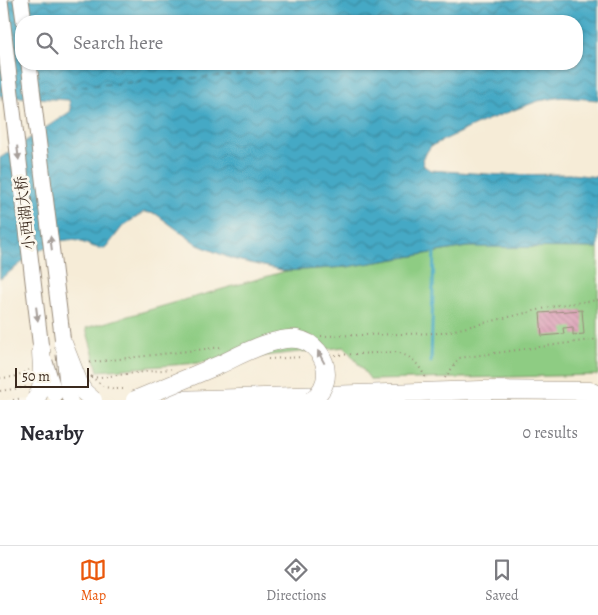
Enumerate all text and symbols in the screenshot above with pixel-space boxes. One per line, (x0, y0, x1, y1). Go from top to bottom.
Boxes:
search box (15, 15, 583, 70)
icon: search (33, 29, 61, 57)
text: Search here (73, 30, 163, 56)
one-way arrow (14, 145, 22, 161)
street label: 小西湖大桥 (11, 175, 39, 251)
one-way arrow (47, 234, 55, 250)
one-way arrow (33, 306, 41, 322)
one-way arrow (317, 350, 325, 365)
scale bar (15, 365, 89, 388)
text: 50 m (22, 367, 50, 386)
text: Nearby (20, 419, 83, 447)
text: 0 results (522, 422, 578, 444)
tab: Map (79, 556, 107, 605)
tab: Directions (266, 556, 326, 605)
tab: Saved (485, 556, 519, 605)

